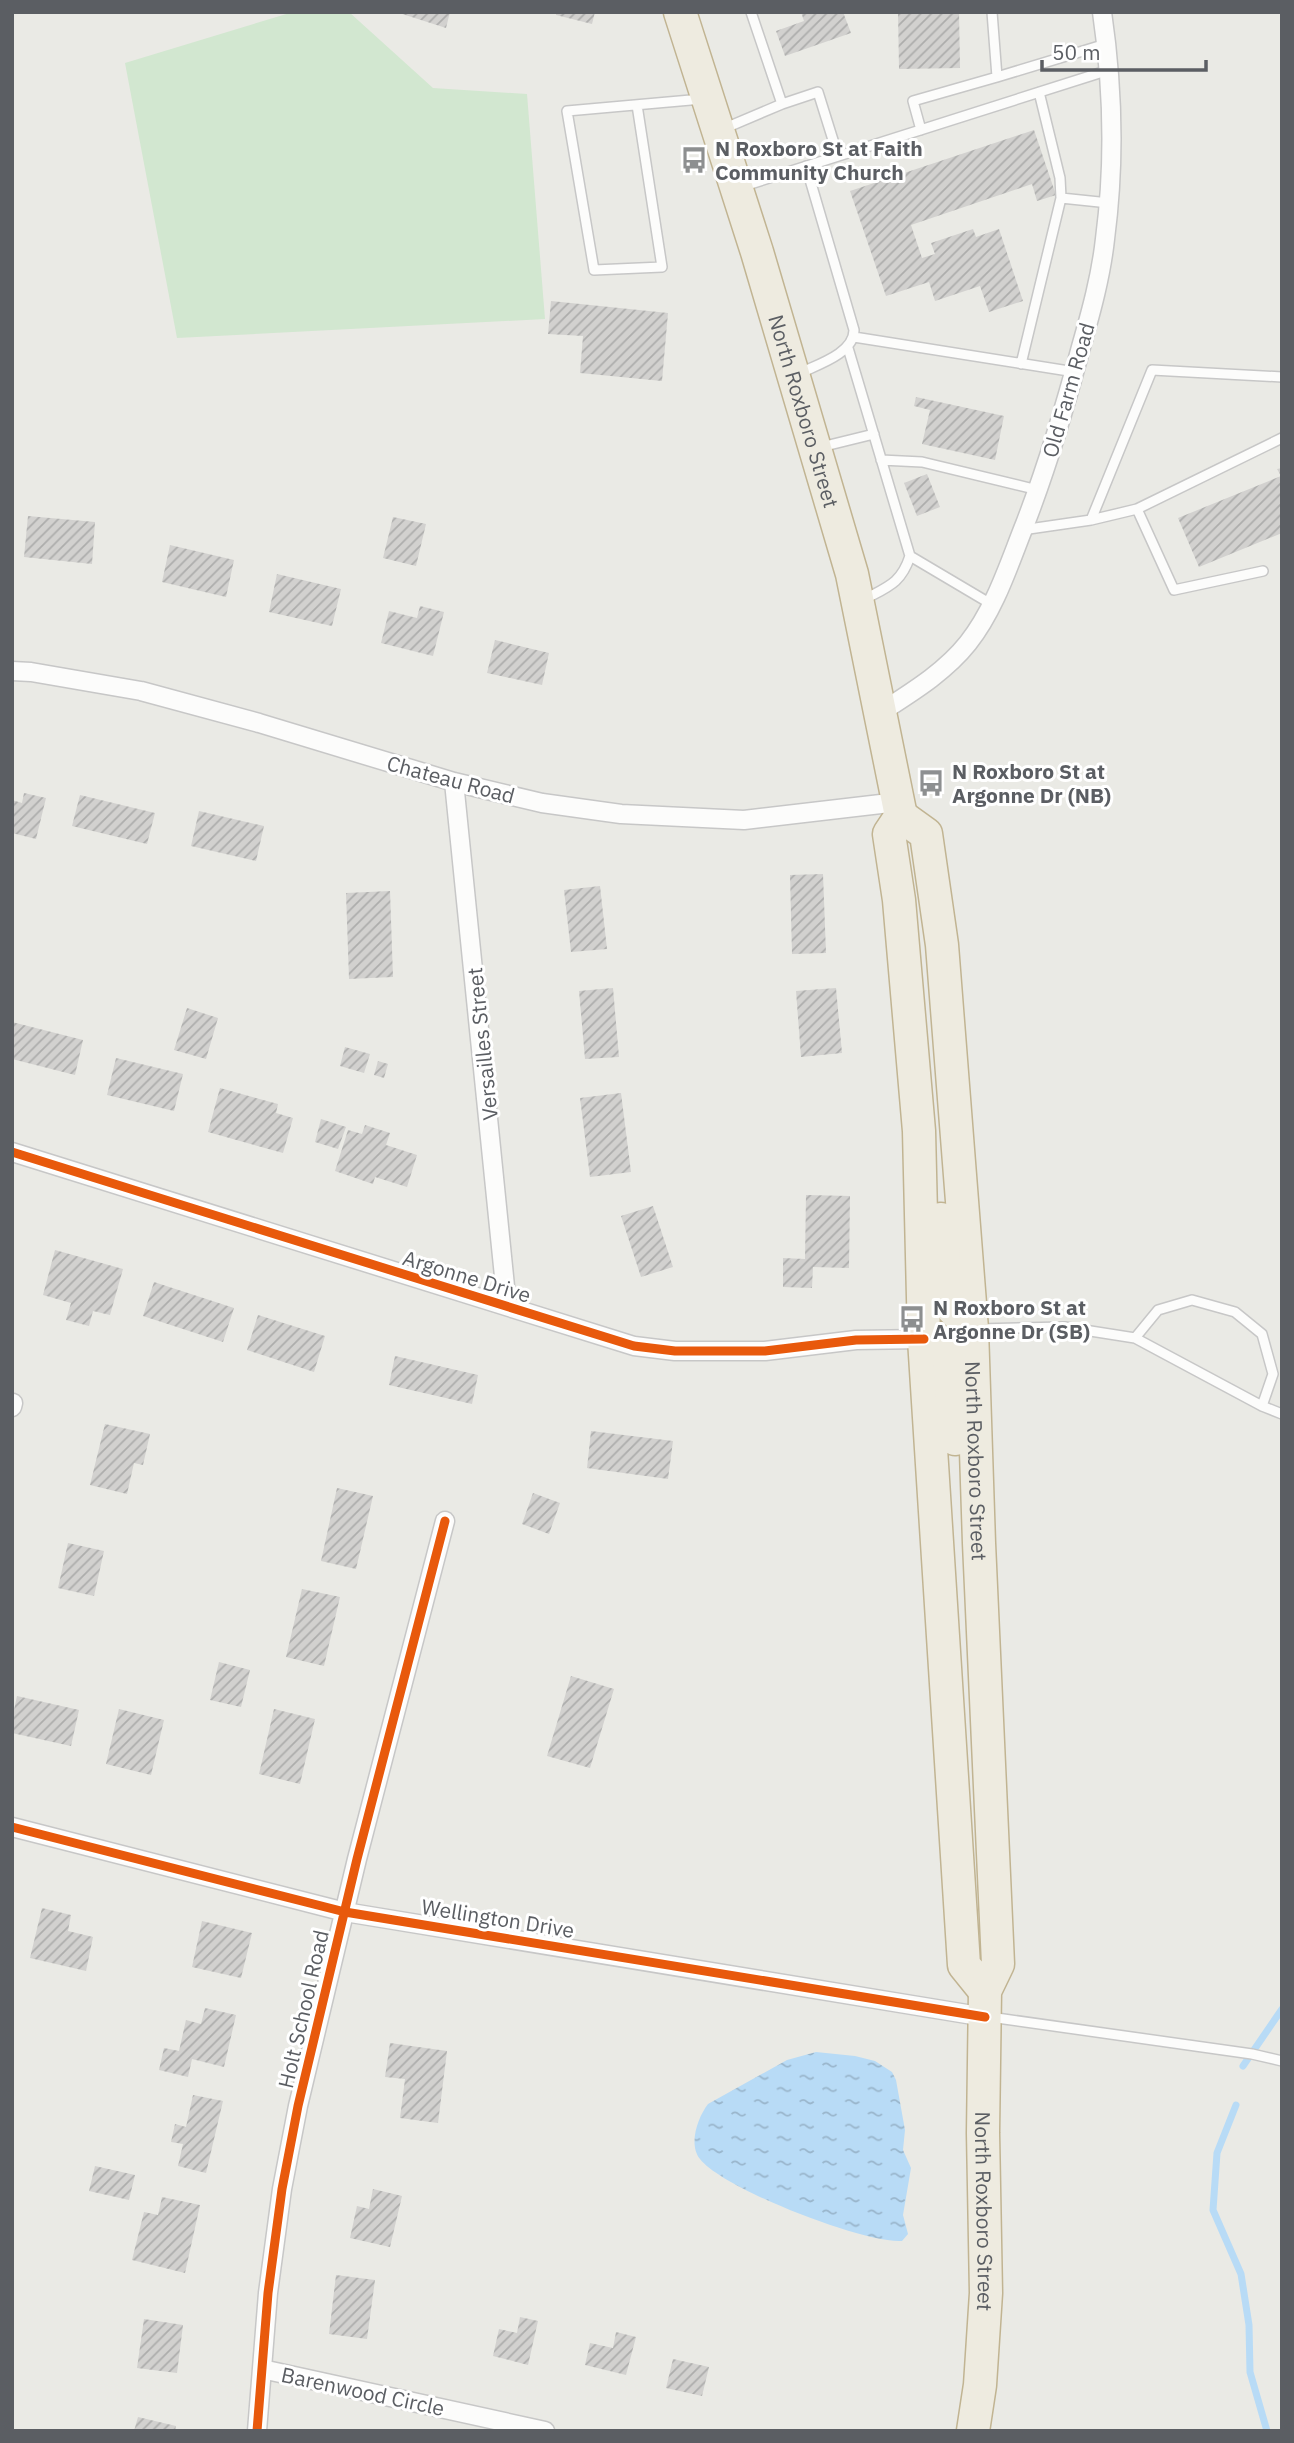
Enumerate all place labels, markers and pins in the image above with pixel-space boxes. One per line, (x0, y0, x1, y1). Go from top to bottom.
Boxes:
place label: N Roxboro St at Faith Community Church (715, 134, 923, 186)
bus stop icon: N Roxboro St at Faith Community Church (679, 145, 709, 175)
place label: N Roxboro St at Argonne Dr (NB) (952, 757, 1111, 809)
bus stop icon: N Roxboro St at Argonne Dr (NB) (916, 768, 946, 798)
place label: N Roxboro St at Argonne Dr (SB) (933, 1293, 1090, 1345)
bus stop icon: N Roxboro St at Argonne Dr (SB) (897, 1304, 927, 1334)

